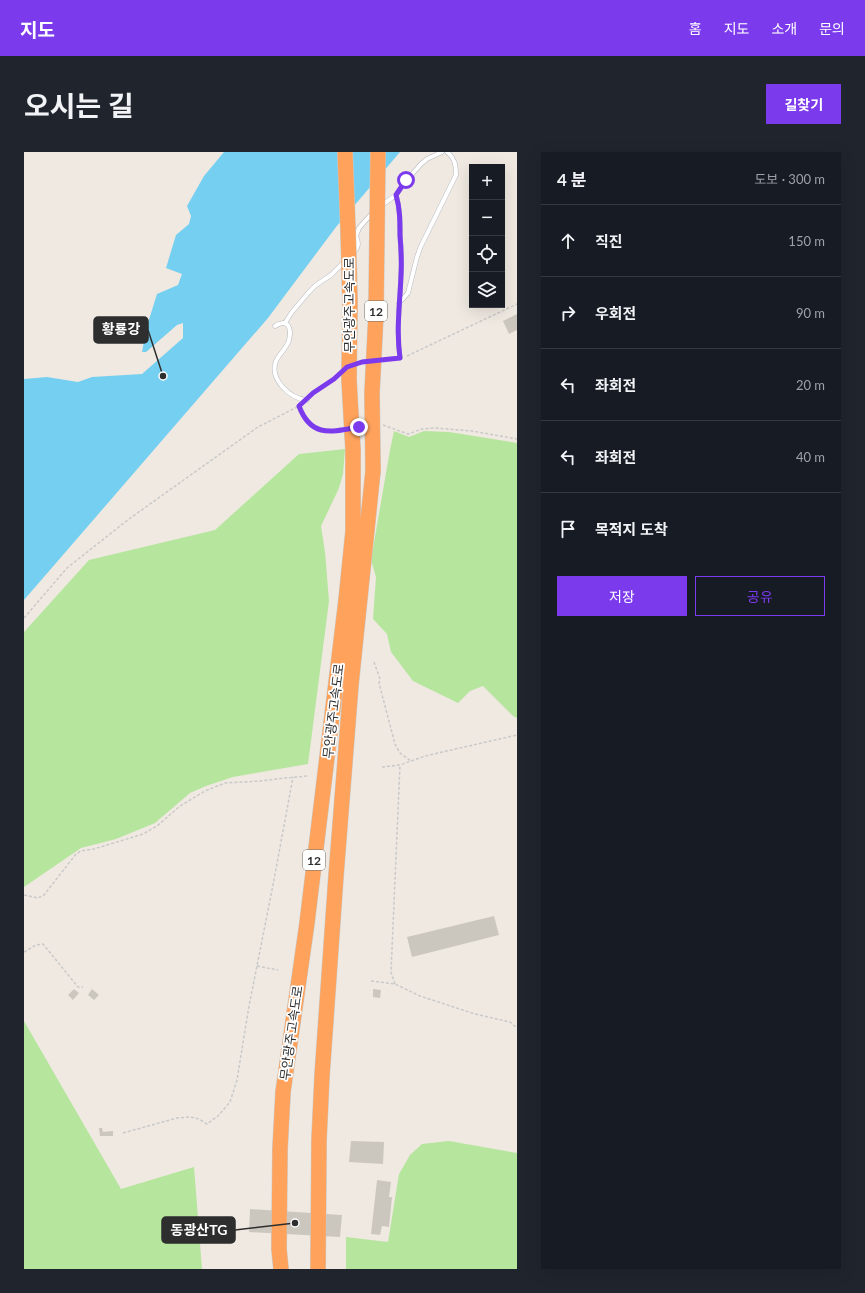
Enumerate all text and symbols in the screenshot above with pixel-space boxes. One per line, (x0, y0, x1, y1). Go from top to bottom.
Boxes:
text: 지도 (20, 18, 55, 41)
text: 홈 (689, 20, 702, 37)
text: 지도 (724, 20, 749, 37)
text: 소개 (771, 20, 797, 37)
text: 문의 (819, 20, 845, 37)
button: 길찾기 (766, 84, 841, 124)
text: 오시는 길 (24, 88, 134, 122)
map controls (469, 164, 505, 308)
button: + (469, 164, 505, 200)
text: 4 분 (557, 169, 587, 190)
route start (397, 171, 415, 189)
text: 도보 · 300 m (754, 171, 825, 187)
button: − (469, 200, 505, 236)
icon: ahead (557, 230, 579, 252)
text: 직진 (595, 232, 623, 250)
text: 150 m (788, 233, 825, 249)
button: locate (469, 236, 505, 272)
street label: 무안광주고속도로 (341, 257, 357, 353)
button: layers (469, 272, 505, 308)
road number: 12 (365, 301, 387, 321)
icon: right (557, 302, 579, 324)
text: 우회전 (595, 304, 636, 322)
text: 90 m (796, 305, 825, 321)
callout: 황룡강 (94, 317, 148, 343)
text: 황룡강 (102, 320, 140, 337)
icon: left (557, 374, 579, 396)
text: 좌회전 (595, 376, 636, 394)
text: 20 m (796, 377, 825, 393)
route end (350, 418, 368, 436)
icon: left (557, 446, 579, 468)
text: 좌회전 (595, 448, 636, 466)
text: 40 m (796, 449, 825, 465)
icon: arrive (557, 518, 579, 540)
text: 목적지 도착 (595, 520, 668, 538)
button: 저장 (557, 576, 687, 616)
button: 공유 (695, 576, 825, 616)
street label: 무안광주고속도로 (319, 663, 347, 759)
road number: 12 (303, 850, 325, 870)
street label: 무안광주고속도로 (276, 984, 306, 1081)
callout: 동광산TG (162, 1217, 235, 1243)
text: 동광산TG (171, 1221, 227, 1238)

